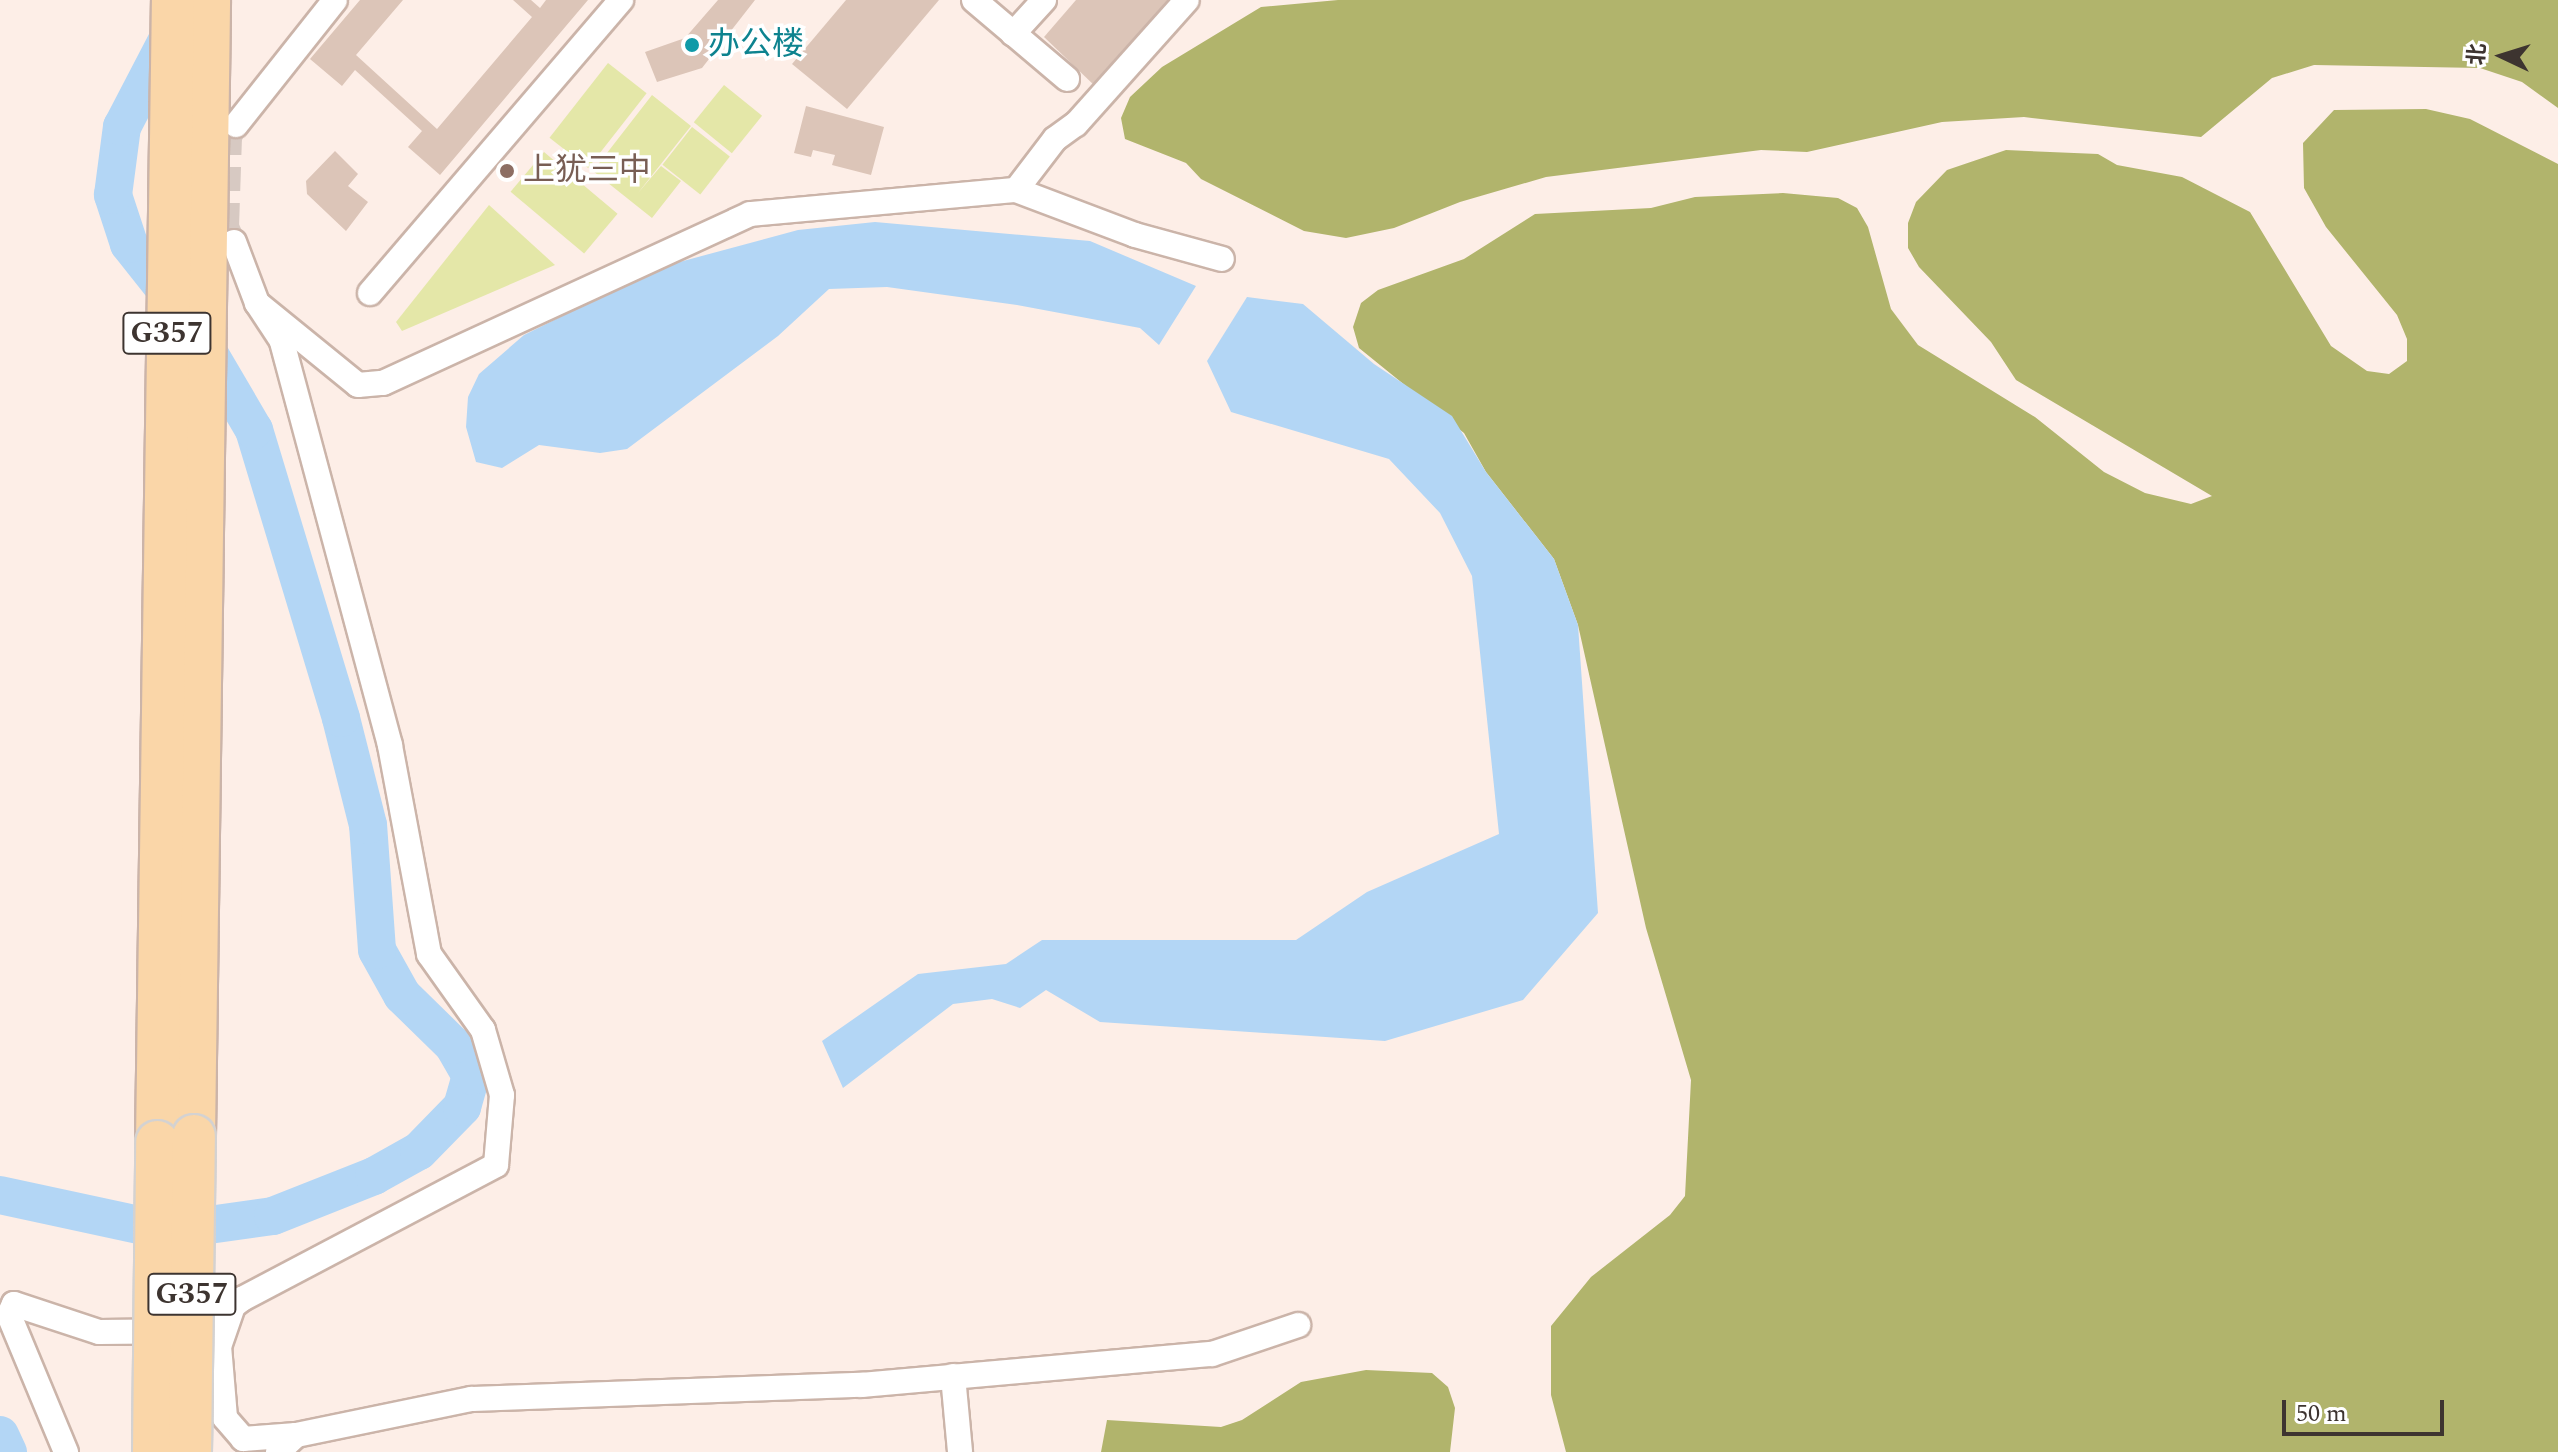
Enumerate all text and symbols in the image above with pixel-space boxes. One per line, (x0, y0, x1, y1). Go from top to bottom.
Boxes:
north arrow (2462, 16, 2542, 96)
place label: 办公楼 (708, 26, 804, 64)
marker: 办公楼 (683, 36, 701, 54)
text: 北 (2460, 42, 2495, 66)
place label: 上犹三中 (523, 152, 651, 190)
marker: 上犹三中 (498, 162, 516, 180)
road number: G357 (121, 307, 213, 359)
road number: G357 (146, 1268, 238, 1320)
scale bar (2286, 1384, 2448, 1434)
text: 50 m (2296, 1396, 2347, 1432)

